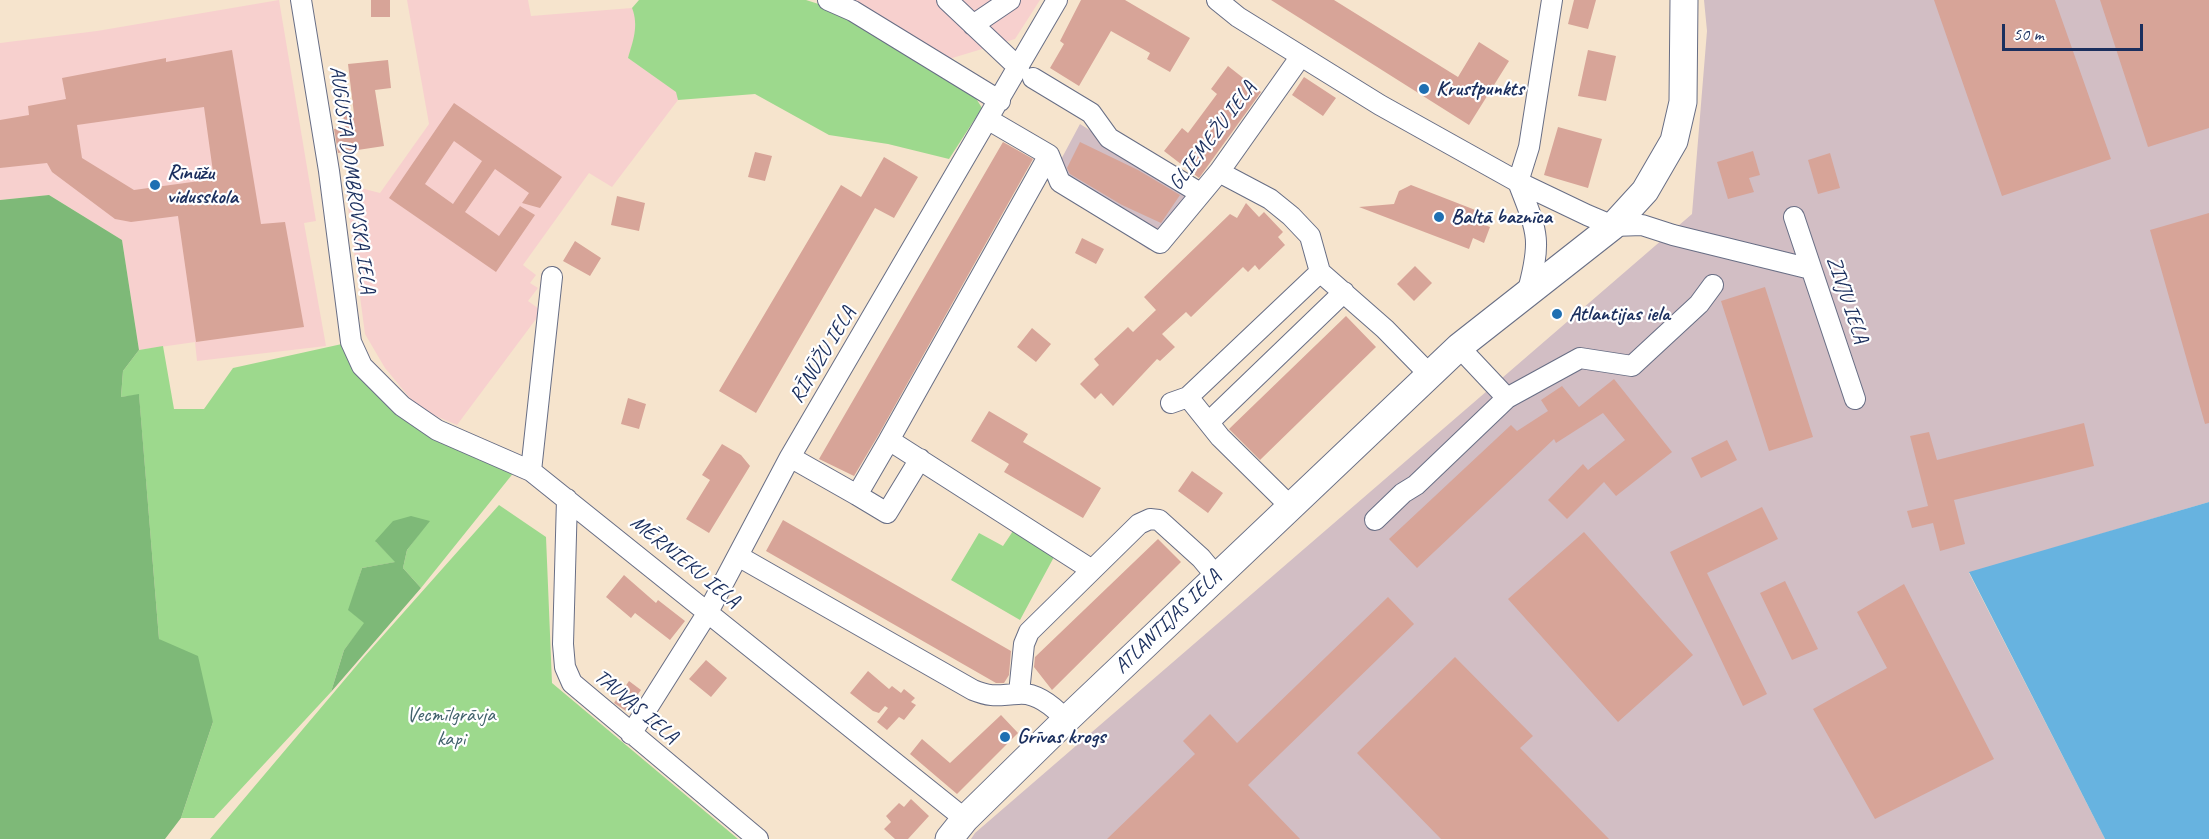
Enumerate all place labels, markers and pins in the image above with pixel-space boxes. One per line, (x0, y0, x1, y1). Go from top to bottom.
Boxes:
place label: Krustpunkts (1436, 76, 1524, 102)
marker: Krustpunkts (1417, 82, 1431, 96)
place label: Rīnūžu vidusskola (167, 160, 238, 210)
marker: Rīnūžu vidusskola (148, 178, 162, 192)
place label: Baltā baznīca (1451, 204, 1552, 230)
marker: Baltā baznīca (1432, 210, 1446, 224)
place label: Atlantijas iela (1569, 301, 1670, 327)
marker: Atlantijas iela (1550, 307, 1564, 321)
place label: Grīvas krogs (1017, 724, 1105, 750)
marker: Grīvas krogs (998, 730, 1012, 744)

